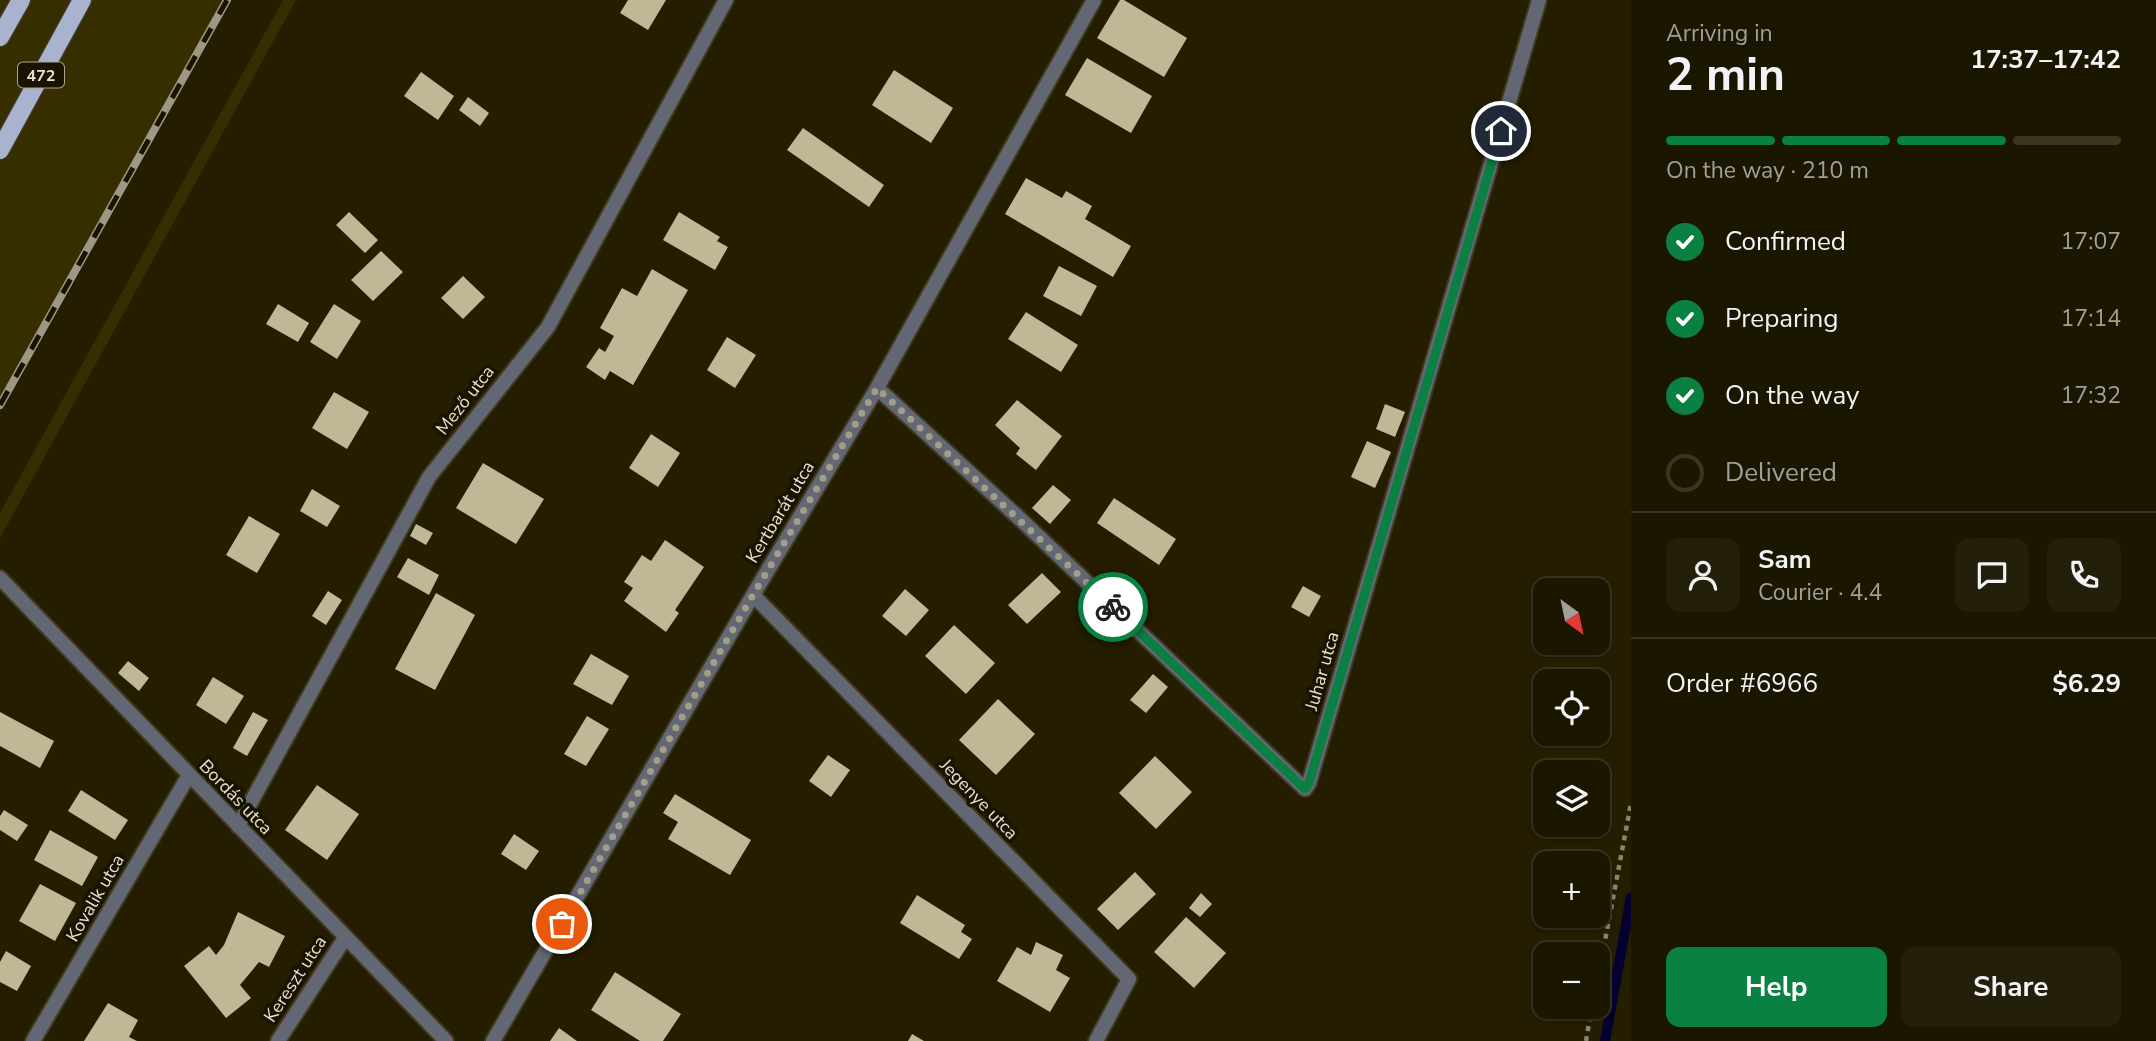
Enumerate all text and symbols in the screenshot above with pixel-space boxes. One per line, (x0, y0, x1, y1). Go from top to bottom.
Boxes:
text: Arriving in (1666, 18, 1773, 49)
text: 17:37–17:42 (1970, 42, 2121, 77)
text: 2 min (1666, 43, 1785, 106)
road number: 472 (18, 62, 64, 88)
pin (1471, 101, 1531, 161)
icon: home (1482, 112, 1520, 150)
text: On the way · 210 m (1666, 155, 1869, 186)
icon: check (1666, 223, 1704, 261)
text: Confirmed (1725, 224, 1846, 259)
text: 17:07 (2061, 226, 2121, 257)
icon: check (1666, 300, 1704, 338)
text: Preparing (1725, 301, 1838, 336)
text: 17:14 (2061, 303, 2121, 334)
street label: Mező utca (430, 360, 500, 440)
icon: check (1666, 377, 1704, 415)
text: On the way (1725, 378, 1859, 413)
text: 17:32 (2061, 380, 2121, 411)
text: Delivered (1725, 455, 1837, 490)
street label: Kertbarát utca (740, 457, 820, 567)
button: person (1666, 538, 1740, 612)
button: chat (1955, 538, 2029, 612)
button: phone (2047, 538, 2121, 612)
text: Sam (1758, 542, 1811, 577)
courier (1078, 572, 1148, 642)
text: Courier · 4.4 (1758, 577, 1882, 608)
north arrow (1533, 578, 1610, 654)
map controls (1533, 578, 1610, 1019)
icon: bike (1094, 588, 1132, 626)
street label: Juhar utca (1299, 629, 1345, 714)
text: Order #6966 (1666, 666, 1818, 701)
text: $6.29 (2052, 666, 2121, 701)
button: locate (1533, 669, 1610, 746)
street label: Jegenye utca (934, 753, 1023, 844)
street label: Bordás utca (194, 754, 278, 840)
button: layers (1533, 760, 1610, 837)
street label: Kovalik utca (60, 850, 130, 946)
button: + (1533, 851, 1610, 928)
pin (532, 894, 592, 954)
icon: bag (543, 905, 581, 943)
street label: Kereszt utca (258, 931, 332, 1027)
button: − (1533, 942, 1610, 1019)
button: Help (1666, 947, 1887, 1027)
button: Share (1901, 947, 2121, 1027)

